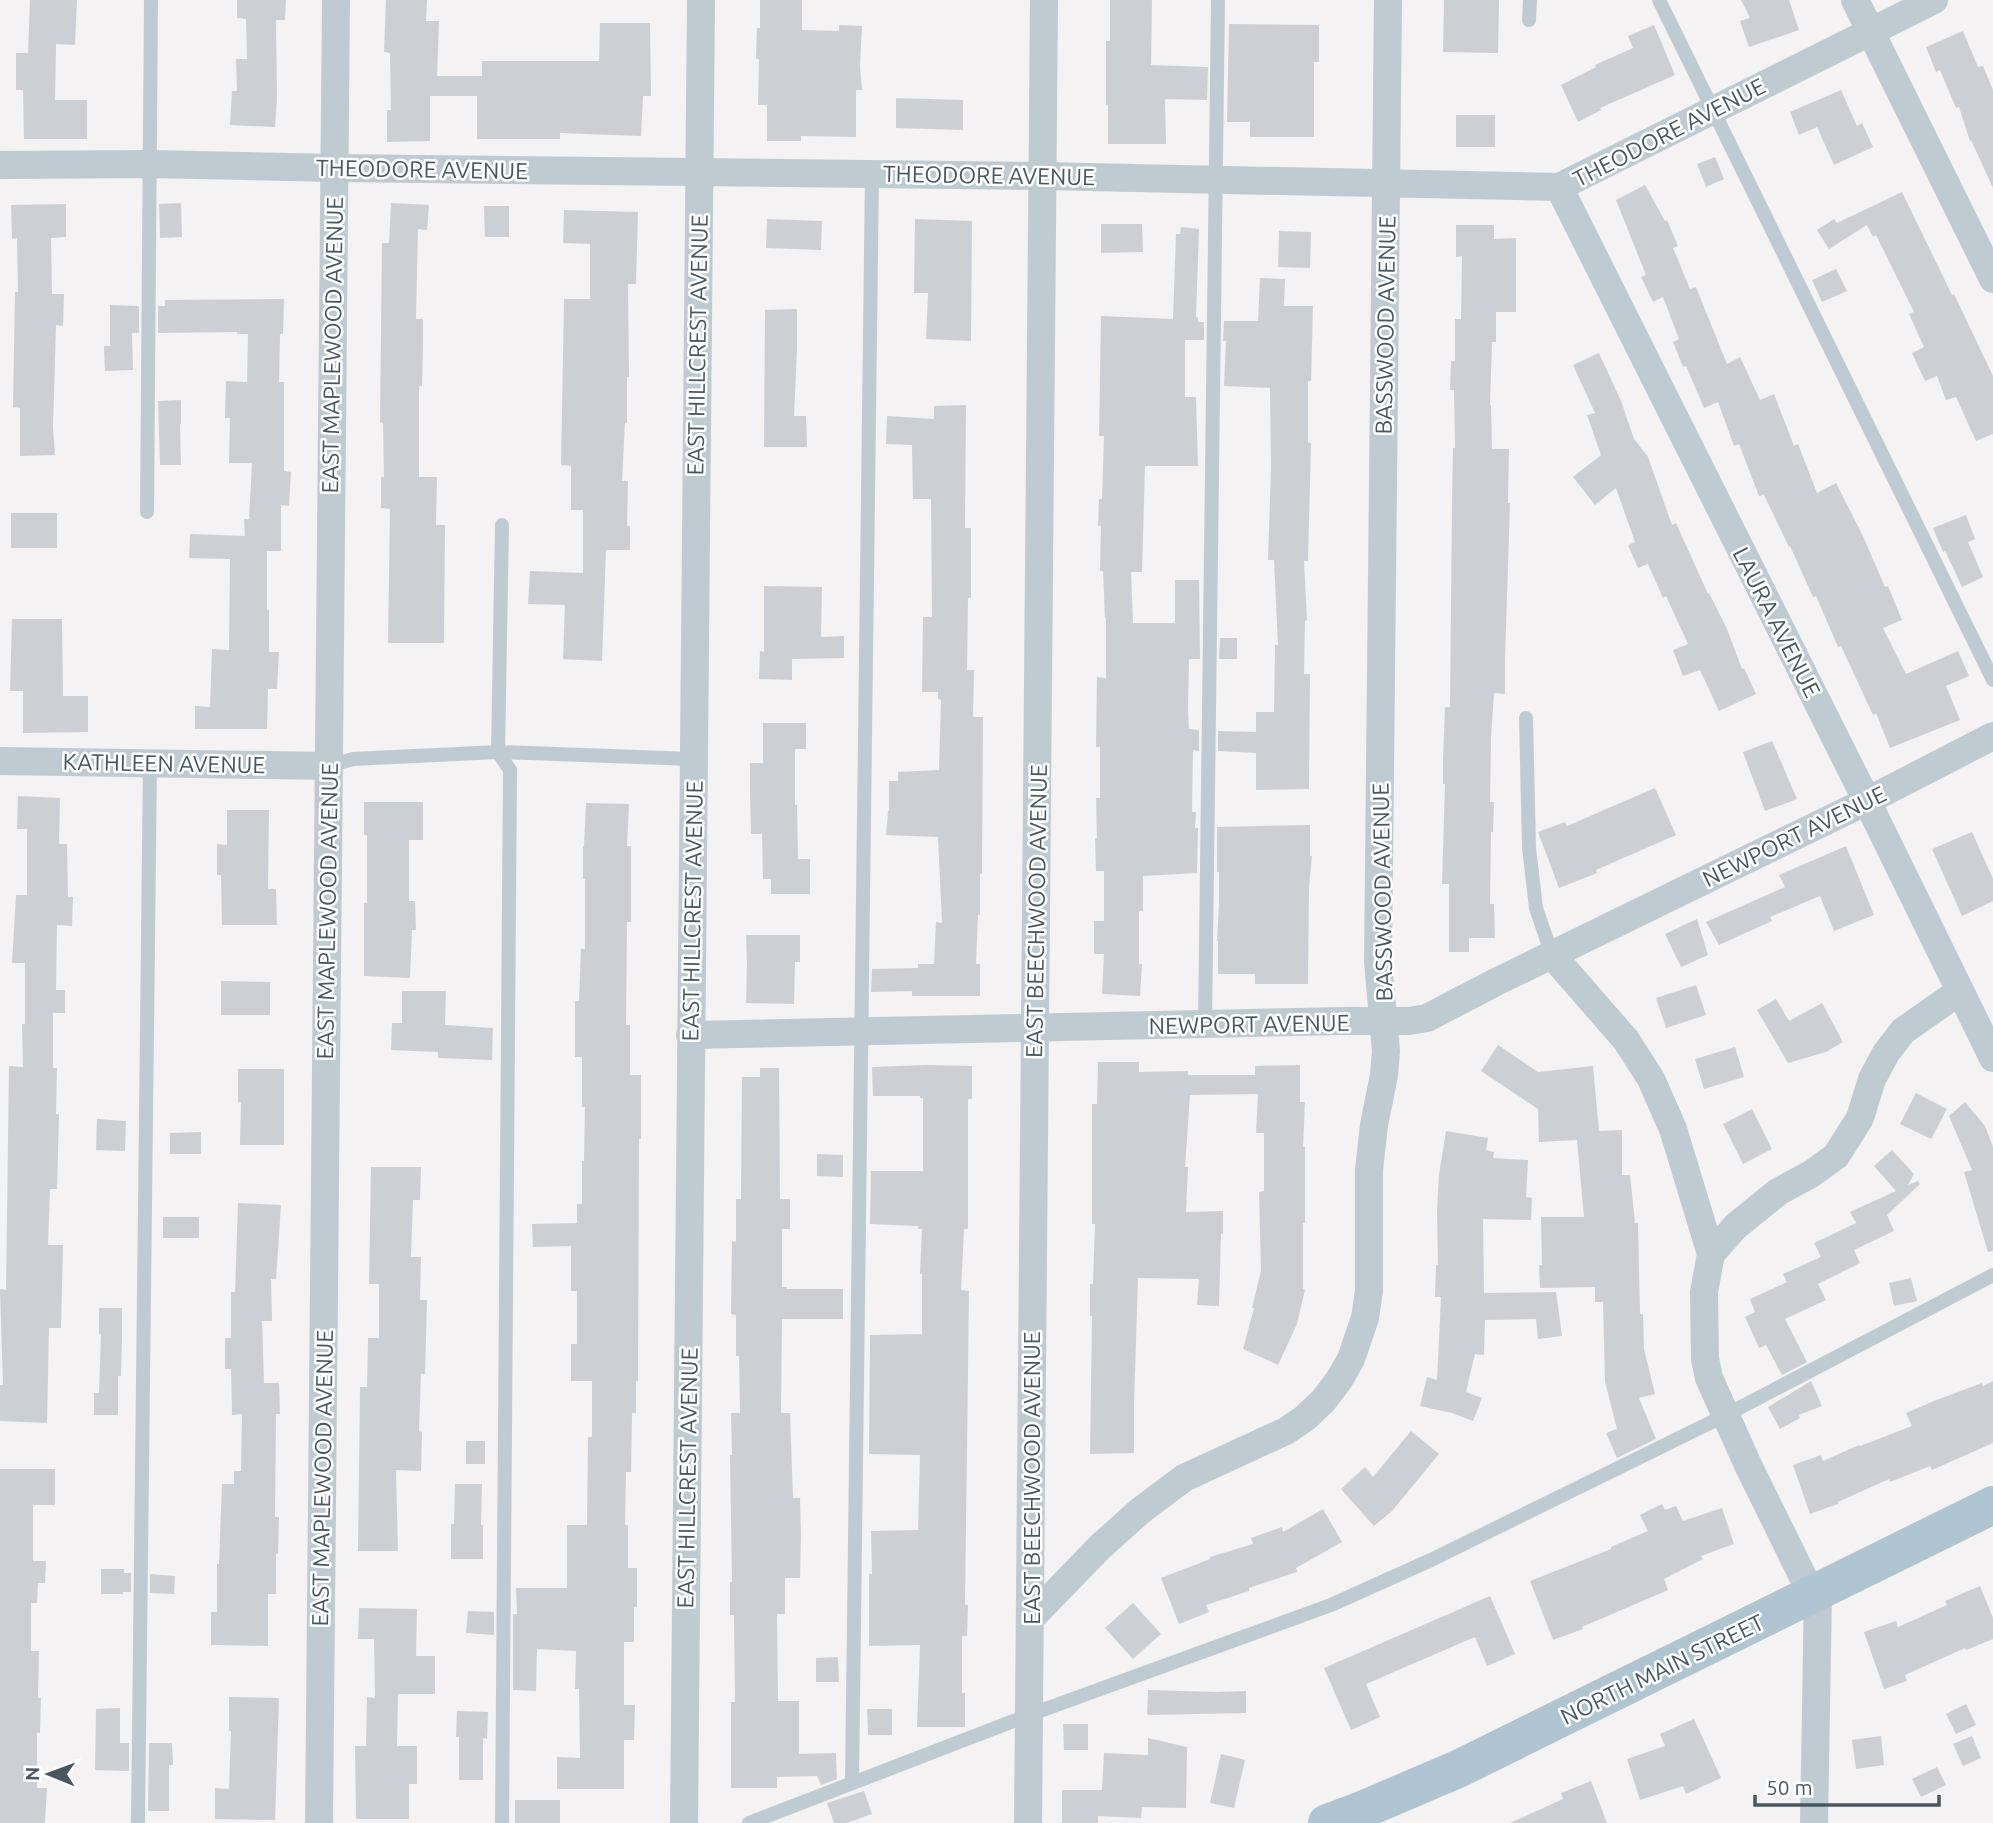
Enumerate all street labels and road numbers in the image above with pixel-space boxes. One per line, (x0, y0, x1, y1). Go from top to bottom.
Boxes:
street label: THEODORE AVENUE (1569, 73, 1769, 191)
street label: THEODORE AVENUE (316, 155, 528, 183)
street label: THEODORE AVENUE (883, 161, 1095, 189)
street label: EAST MAPLEWOOD AVENUE (317, 196, 347, 494)
street label: EAST HILLCREST AVENUE (682, 214, 712, 476)
street label: BASSWOOD AVENUE (1371, 215, 1399, 435)
street label: LAURA AVENUE (1729, 543, 1825, 701)
street label: KATHLEEN AVENUE (62, 749, 266, 777)
street label: EAST MAPLEWOOD AVENUE (312, 762, 342, 1060)
street label: EAST BEECHWOOD AVENUE (1021, 764, 1051, 1058)
street label: EAST HILLCREST AVENUE (677, 780, 707, 1042)
street label: NEWPORT AVENUE (1698, 781, 1890, 891)
street label: BASSWOOD AVENUE (1368, 782, 1396, 1002)
street label: NEWPORT AVENUE (1148, 1010, 1350, 1038)
street label: EAST MAPLEWOOD AVENUE (307, 1329, 337, 1627)
street label: EAST BEECHWOOD AVENUE (1019, 1331, 1044, 1625)
street label: EAST HILLCREST AVENUE (672, 1347, 702, 1609)
street label: NORTH MAIN STREET (1556, 1609, 1768, 1729)

